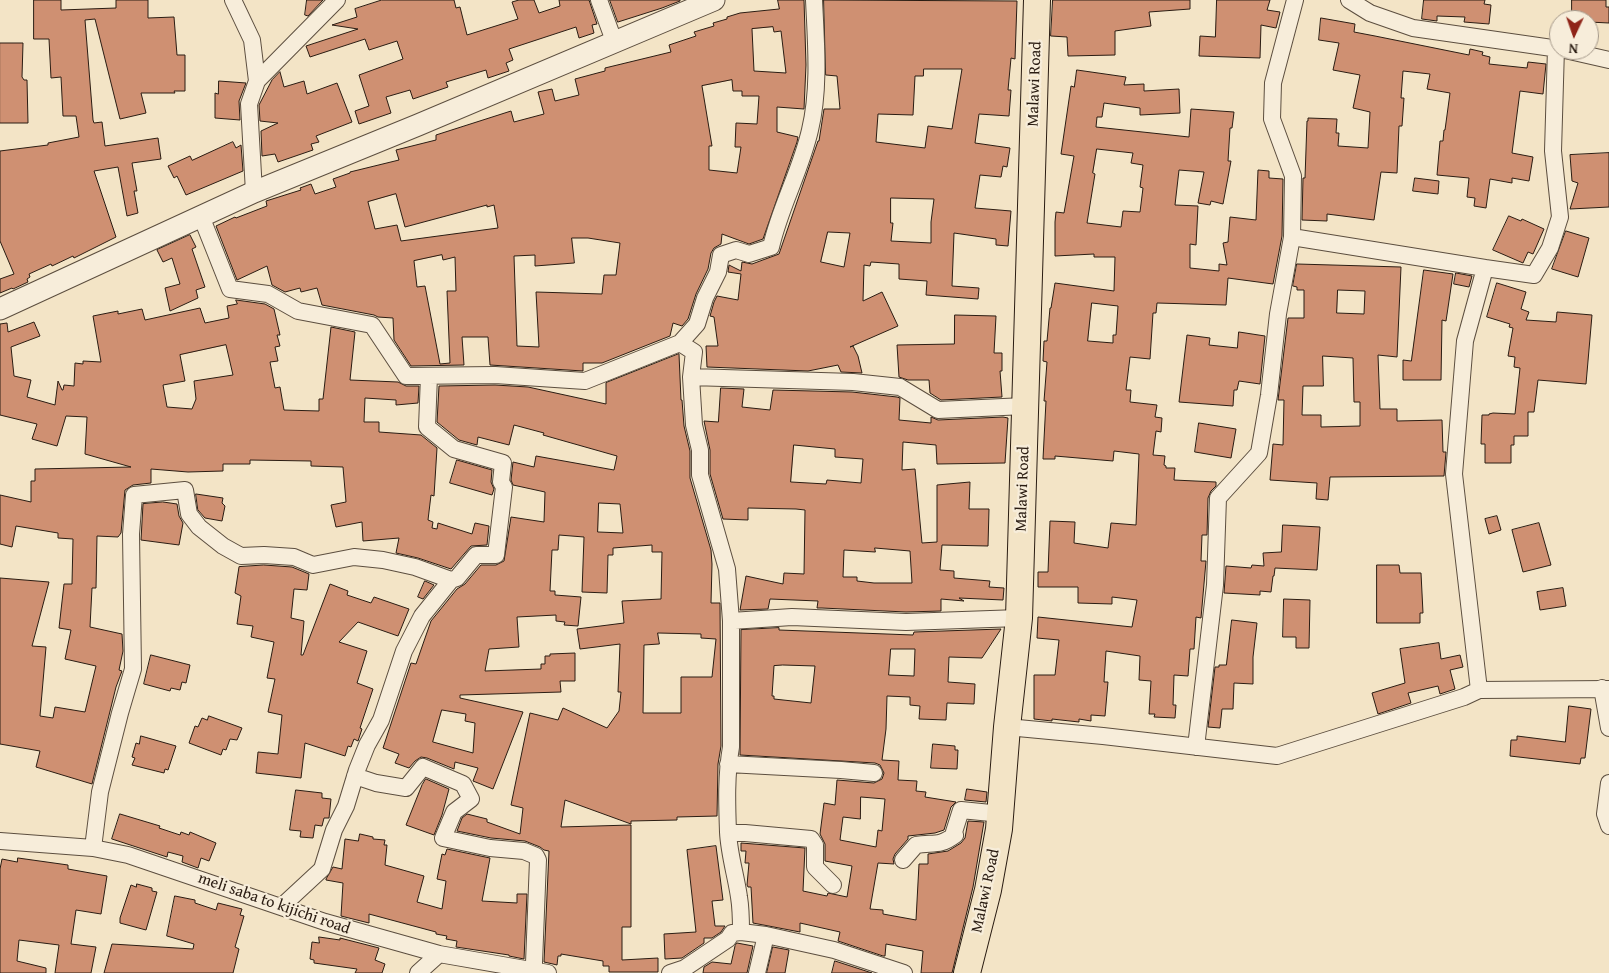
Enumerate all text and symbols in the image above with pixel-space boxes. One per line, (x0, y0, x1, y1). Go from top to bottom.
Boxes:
north arrow (1549, 10, 1599, 60)
text: N (1568, 39, 1578, 59)
street label: Malawi Road (1024, 41, 1046, 127)
street label: Malawi Road (1012, 446, 1034, 532)
street label: Malawi Road (968, 847, 1004, 935)
street label: meli saba to kijichi road (195, 869, 353, 939)

